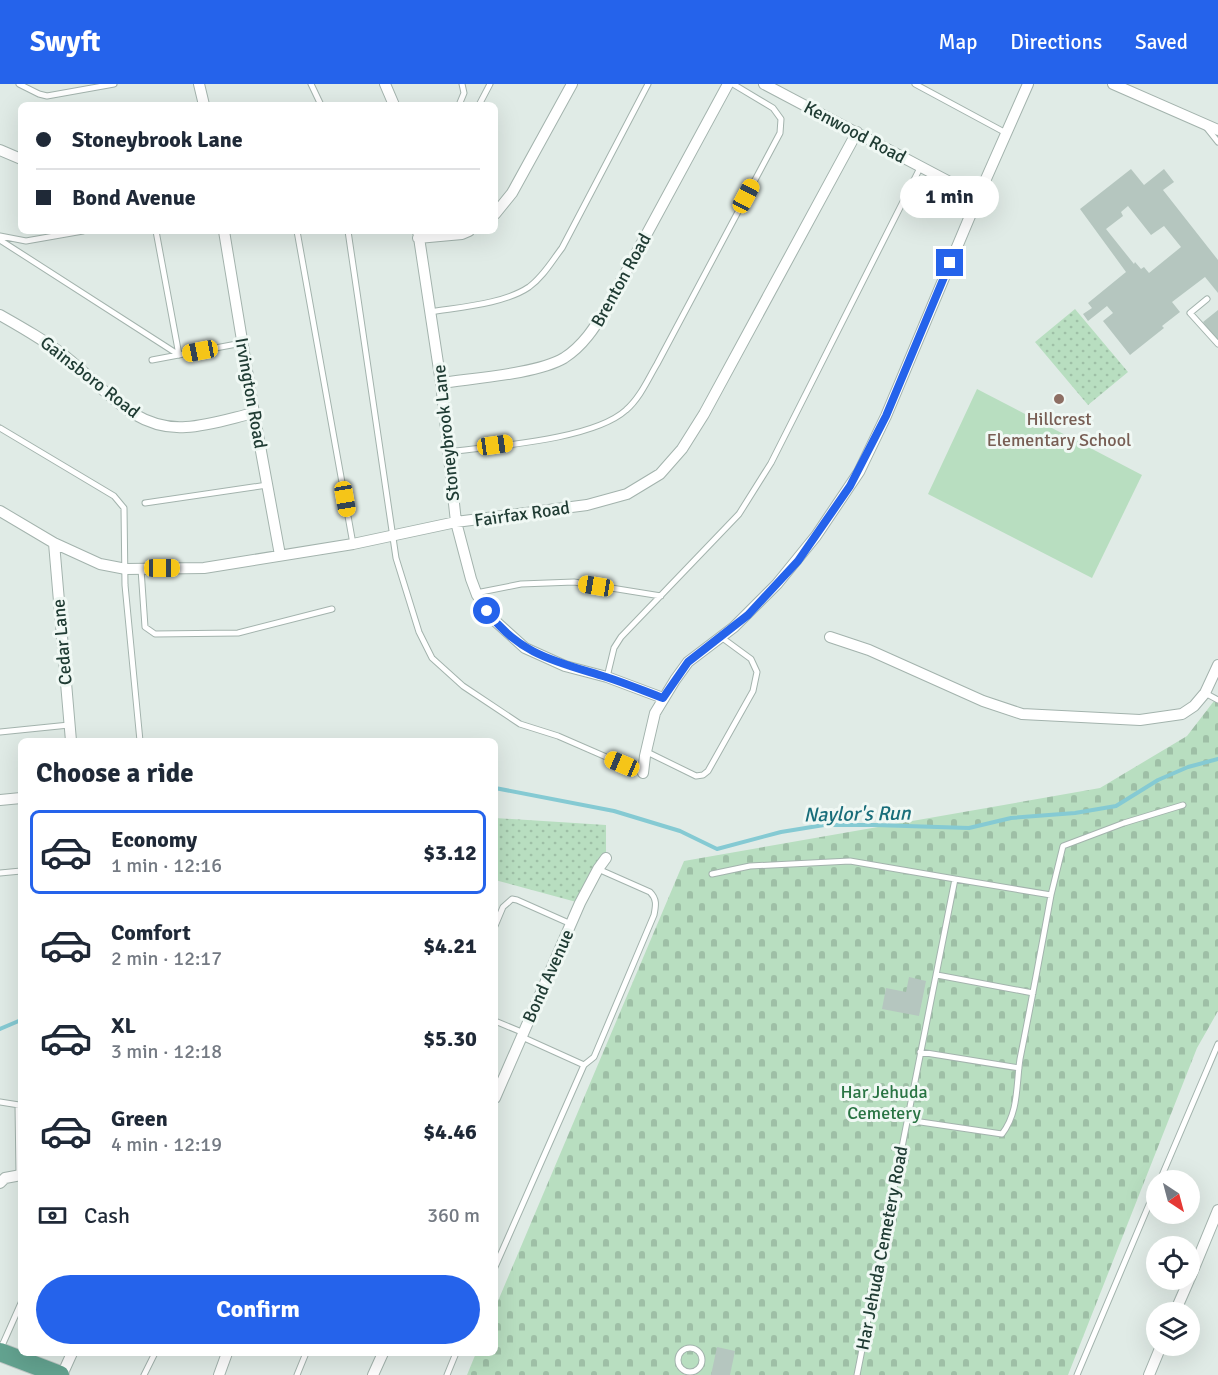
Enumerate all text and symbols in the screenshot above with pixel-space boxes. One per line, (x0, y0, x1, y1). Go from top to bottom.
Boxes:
text: Swyft (30, 25, 100, 59)
text: Map (939, 29, 977, 55)
text: Directions (1010, 29, 1102, 55)
text: Saved (1135, 29, 1188, 55)
street label: Kenwood Road (800, 96, 910, 168)
text: Stoneybrook Lane (72, 126, 243, 153)
car (730, 176, 762, 216)
callout: 1 min (900, 176, 1000, 218)
text: Bond Avenue (72, 184, 196, 211)
text: 1 min (925, 184, 974, 209)
street label: Brenton Road (586, 229, 656, 331)
route end (936, 249, 963, 276)
street label: Gainsboro Road (36, 331, 144, 423)
street label: Irvington Road (230, 336, 272, 450)
car (181, 339, 219, 363)
street label: Stoneybrook Lane (428, 364, 464, 502)
marker: Hillcrest Elementary School (1052, 392, 1066, 406)
place label: Hillcrest Elementary School (987, 408, 1131, 451)
car (476, 434, 514, 456)
car (333, 480, 357, 518)
street label: Fairfax Road (473, 496, 571, 532)
car (144, 559, 180, 577)
car (577, 574, 615, 598)
route start (473, 597, 500, 624)
street label: Cedar Lane (47, 598, 77, 686)
car (602, 749, 642, 779)
text: Choose a ride (36, 757, 194, 790)
water label: Naylor's Run (803, 801, 912, 827)
icon: car (39, 825, 93, 879)
text: Economy (111, 826, 197, 853)
text: $3.12 (423, 839, 477, 866)
text: 1 min · 12:16 (111, 853, 222, 878)
icon: car (39, 918, 93, 972)
text: Comfort (111, 919, 191, 946)
street label: Bond Avenue (518, 926, 578, 1026)
text: $4.21 (423, 932, 477, 959)
text: 2 min · 12:17 (111, 946, 222, 971)
icon: car (39, 1011, 93, 1065)
text: XL (111, 1012, 136, 1039)
text: $5.30 (423, 1025, 477, 1052)
text: 3 min · 12:18 (111, 1039, 222, 1064)
park label: Har Jehuda Cemetery (840, 1081, 928, 1124)
icon: car (39, 1104, 93, 1158)
text: Green (111, 1105, 168, 1132)
text: $4.46 (423, 1118, 477, 1145)
text: 4 min · 12:19 (111, 1132, 222, 1157)
street label: Har Jehuda Cemetery Road (851, 1144, 913, 1352)
north arrow (1146, 1170, 1200, 1224)
map controls (1146, 1170, 1200, 1356)
icon: cash (36, 1199, 69, 1232)
text: Cash (84, 1202, 130, 1229)
text: 360 m (427, 1203, 480, 1228)
button: locate (1146, 1236, 1200, 1290)
button: Confirm (36, 1275, 480, 1344)
button: layers (1146, 1302, 1200, 1356)

